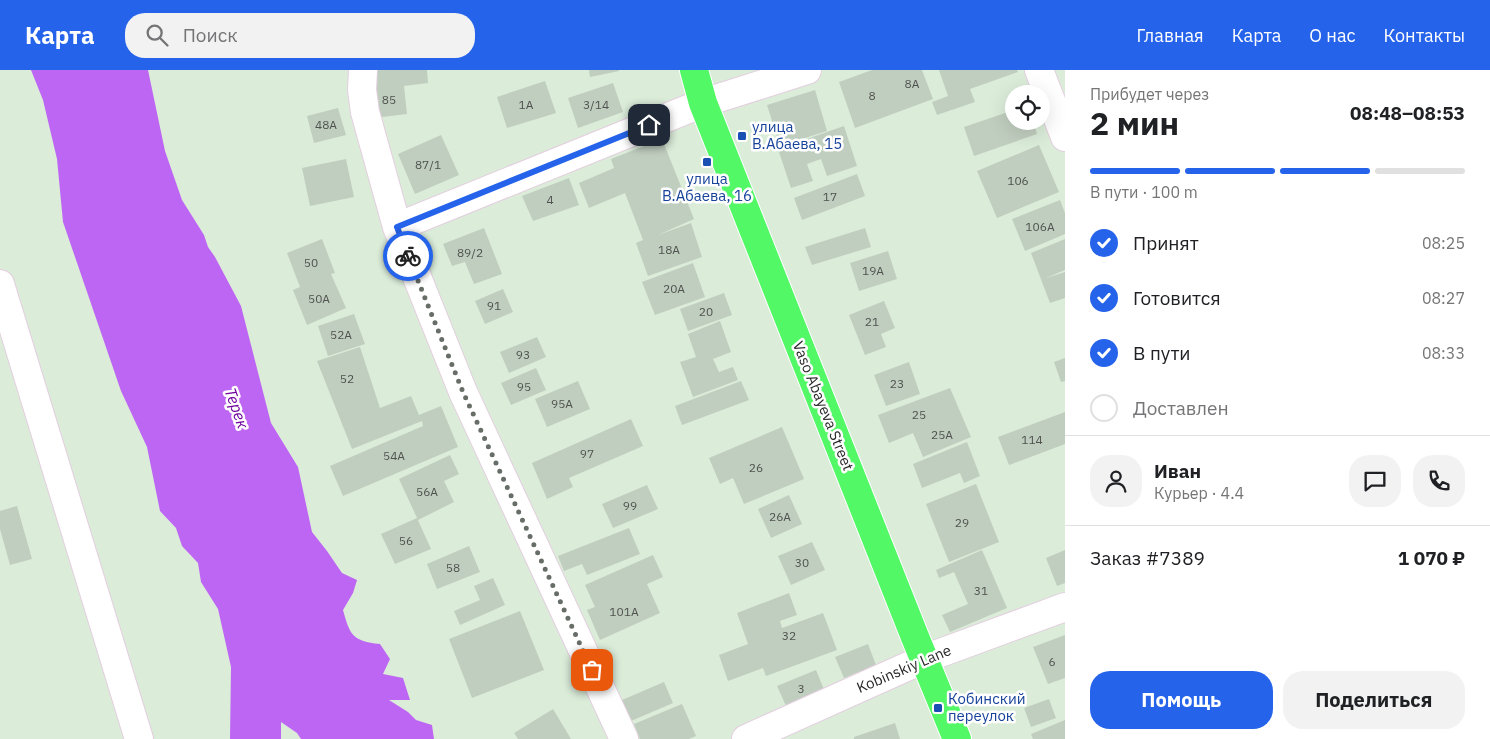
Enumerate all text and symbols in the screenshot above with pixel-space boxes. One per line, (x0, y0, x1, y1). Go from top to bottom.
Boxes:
search box (125, 13, 475, 58)
text: Карта (25, 19, 95, 51)
icon: search (143, 21, 171, 49)
text: Поиск (183, 23, 238, 47)
text: Главная (1136, 24, 1204, 47)
text: Карта (1232, 24, 1281, 47)
text: О нас (1309, 24, 1356, 47)
text: Контакты (1384, 24, 1465, 47)
house number: 8А (905, 76, 920, 91)
text: Прибудет через (1090, 84, 1209, 104)
map controls (1005, 85, 1050, 130)
button: locate (1005, 85, 1050, 130)
house number: 8 (868, 88, 876, 103)
house number: 85 (382, 92, 396, 107)
house number: 1А (519, 97, 534, 112)
house number: 3/14 (583, 97, 609, 112)
text: 08:48–08:53 (1350, 101, 1465, 125)
text: 2 мин (1090, 102, 1179, 144)
pin (628, 104, 670, 146)
icon: home (635, 111, 663, 139)
house number: 48А (315, 117, 337, 132)
place label: улица В.Абаева, 15 (752, 117, 842, 153)
marker: улица В.Абаева, 15 (736, 130, 748, 142)
marker: улица В.Абаева, 16 (701, 156, 713, 168)
house number: 87/1 (415, 157, 441, 172)
place label: улица В.Абаева, 16 (662, 169, 752, 205)
house number: 106 (1007, 173, 1029, 188)
text: В пути · 100 m (1090, 182, 1198, 202)
house number: 17 (823, 189, 837, 204)
house number: 4 (546, 192, 554, 207)
house number: 106А (1025, 219, 1055, 234)
icon: check (1090, 229, 1118, 257)
courier (383, 231, 433, 281)
text: Принят (1133, 231, 1199, 255)
text: 08:25 (1422, 233, 1465, 253)
icon: bike (394, 242, 422, 270)
house number: 18А (658, 242, 680, 257)
house number: 89/2 (457, 245, 483, 260)
house number: 50 (304, 255, 318, 270)
house number: 19А (862, 263, 884, 278)
house number: 20А (663, 281, 685, 296)
icon: check (1090, 284, 1118, 312)
text: Готовится (1133, 286, 1221, 310)
text: 08:27 (1422, 288, 1465, 308)
house number: 50А (308, 291, 330, 306)
house number: 91 (487, 298, 501, 313)
house number: 20 (699, 304, 713, 319)
house number: 21 (865, 314, 879, 329)
house number: 52А (330, 327, 352, 342)
street label: Vaso Abayeva Street (789, 338, 858, 473)
icon: check (1090, 339, 1118, 367)
text: В пути (1133, 341, 1191, 365)
text: 08:33 (1422, 343, 1465, 363)
house number: 93 (516, 347, 530, 362)
house number: 52 (340, 371, 354, 386)
house number: 23 (890, 376, 904, 391)
house number: 95 (517, 379, 531, 394)
water label: Терек (220, 385, 254, 432)
house number: 95А (551, 396, 573, 411)
text: Доставлен (1133, 396, 1229, 420)
house number: 25 (912, 407, 926, 422)
house number: 25А (931, 427, 953, 442)
house number: 114 (1021, 432, 1043, 447)
house number: 97 (580, 446, 594, 461)
house number: 54А (383, 448, 405, 463)
button: person (1090, 455, 1142, 507)
button: chat (1349, 455, 1401, 507)
button: phone (1413, 455, 1465, 507)
text: Иван (1154, 459, 1201, 483)
house number: 26 (749, 460, 763, 475)
text: Курьер · 4.4 (1154, 483, 1244, 503)
house number: 56А (416, 484, 438, 499)
house number: 99 (623, 498, 637, 513)
house number: 26А (769, 509, 791, 524)
house number: 29 (955, 515, 969, 530)
house number: 56 (399, 533, 413, 548)
text: Заказ #7389 (1090, 546, 1205, 570)
text: 1 070 ₽ (1398, 546, 1465, 570)
house number: 30 (795, 555, 809, 570)
house number: 58 (446, 560, 460, 575)
house number: 31 (974, 583, 988, 598)
house number: 101А (609, 604, 639, 619)
house number: 32 (782, 628, 796, 643)
street label: Kobinskiy Lane (854, 640, 954, 697)
pin (571, 649, 613, 691)
house number: 6 (1048, 654, 1056, 669)
icon: bag (578, 656, 606, 684)
button: Помощь (1090, 671, 1273, 729)
button: Поделиться (1283, 671, 1465, 729)
house number: 3 (797, 681, 805, 696)
place label: Кобинский переулок (948, 689, 1026, 725)
marker: Кобинский переулок (932, 702, 944, 714)

